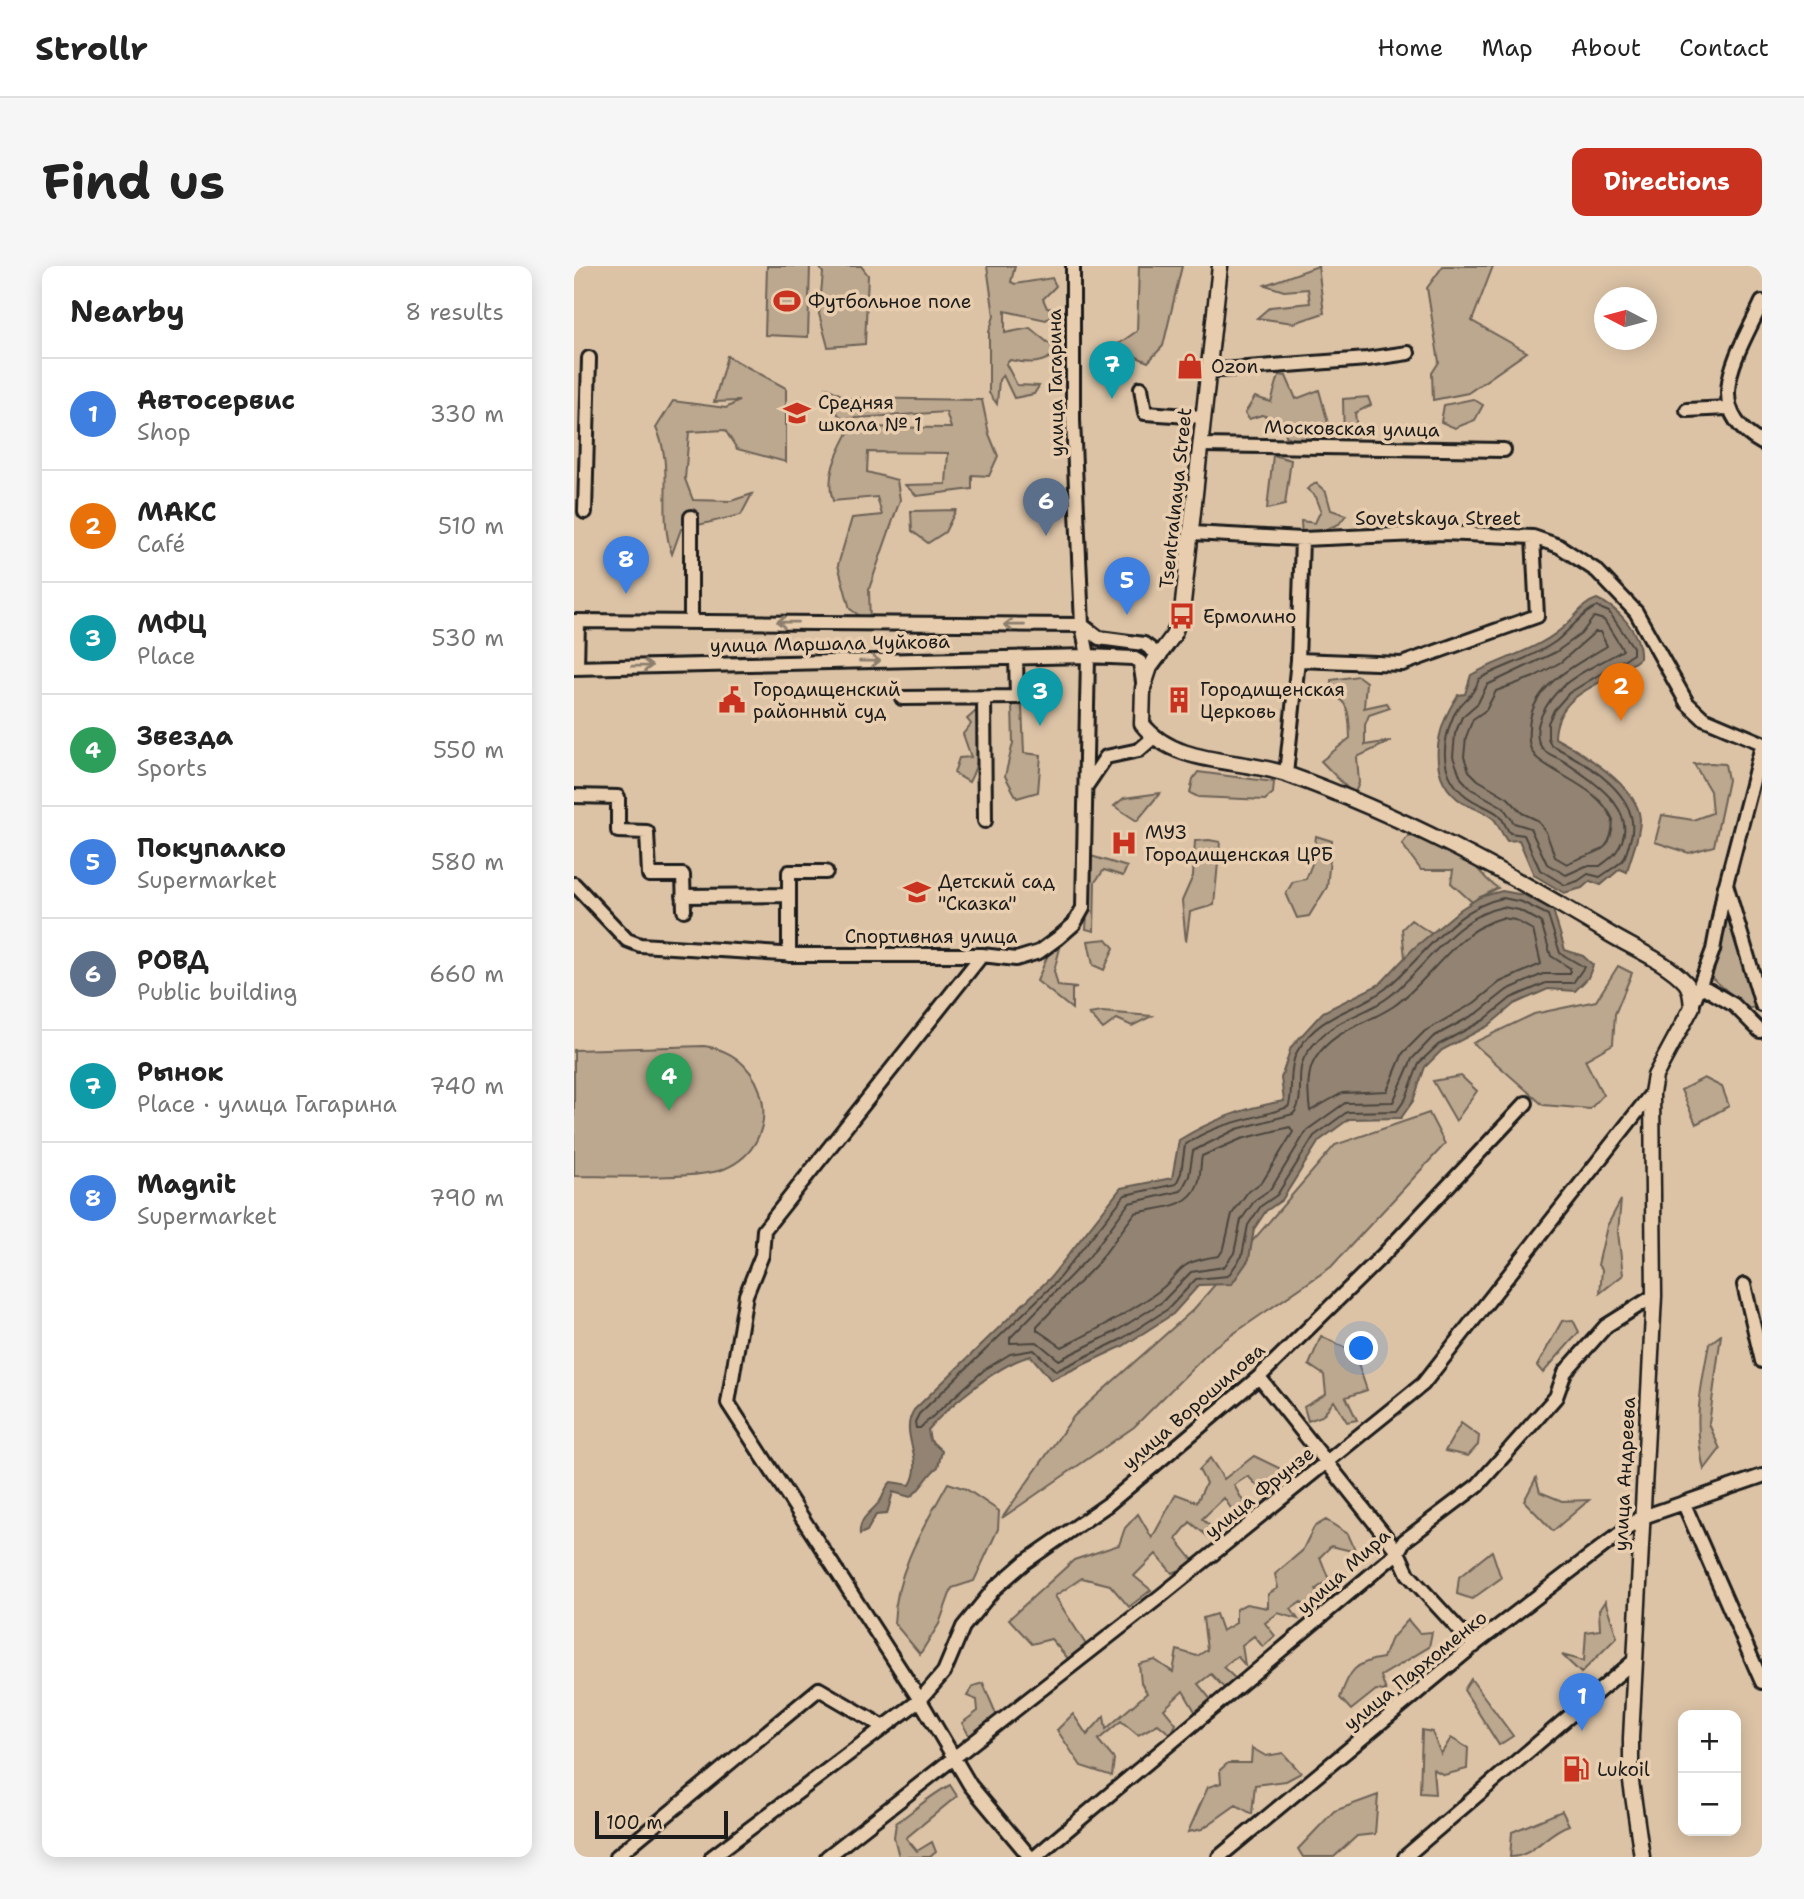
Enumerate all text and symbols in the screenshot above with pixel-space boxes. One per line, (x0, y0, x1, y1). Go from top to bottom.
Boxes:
text: Strollr (35, 26, 148, 71)
text: Home (1377, 32, 1443, 64)
text: Map (1481, 32, 1533, 64)
text: About (1571, 32, 1641, 64)
text: Contact (1679, 32, 1769, 64)
button: Directions (1572, 148, 1762, 216)
text: Find us (42, 149, 225, 215)
sports icon: Футбольное поле (772, 286, 802, 316)
north arrow (1594, 287, 1657, 350)
place label: Футбольное поле (808, 289, 972, 314)
text: Nearby (70, 291, 185, 332)
text: 8 results (405, 297, 504, 327)
street label: улица Гагарина (1042, 309, 1069, 457)
pin: 7 (1089, 341, 1135, 399)
shop icon: Ozon (1175, 351, 1205, 381)
place label: Ozon (1211, 354, 1258, 379)
text: Автосервис (137, 382, 295, 417)
place label: Средняя школа № 1 (818, 390, 922, 437)
school or university icon: Средняя школа № 1 (782, 398, 812, 428)
text: 1 (88, 399, 98, 429)
text: 330 m (430, 399, 504, 429)
street label: Tsentralnaya Street (1154, 406, 1197, 590)
street label: Московская улица (1264, 414, 1440, 443)
text: Shop (137, 417, 191, 447)
pin: 6 (1023, 478, 1069, 536)
text: МАКС (137, 494, 217, 529)
street label: Sovetskaya Street (1355, 506, 1521, 531)
text: 2 (85, 511, 101, 541)
text: 510 m (438, 511, 504, 541)
text: Café (137, 529, 185, 559)
pin: 8 (603, 536, 649, 594)
pin: 5 (1104, 557, 1150, 615)
bus stop icon: Ермолино (1167, 601, 1197, 631)
place label: Ермолино (1203, 604, 1297, 629)
text: МФЦ (137, 606, 206, 641)
one-way arrow (775, 615, 798, 629)
one-way arrow (1003, 618, 1026, 632)
text: 3 (85, 623, 101, 653)
text: 530 m (432, 623, 504, 653)
street label: улица Маршала Чуйкова (710, 629, 950, 658)
text: Place (137, 641, 196, 671)
one-way arrow (858, 654, 881, 668)
one-way arrow (630, 659, 653, 673)
pin: 2 (1598, 663, 1644, 721)
pin: 3 (1017, 668, 1063, 726)
place label: Городищенский районный суд (753, 677, 900, 724)
place label: Городищенская Церковь (1200, 677, 1345, 724)
public building icon: Городищенский районный суд (717, 685, 747, 715)
building icon: Городищенская Церковь (1164, 685, 1194, 715)
text: Звезда (137, 718, 233, 753)
text: 4 (85, 735, 101, 765)
text: 550 m (433, 735, 504, 765)
text: Sports (137, 753, 208, 783)
place label: МУЗ Городищенская ЦРБ (1145, 820, 1333, 867)
hospital icon: МУЗ Городищенская ЦРБ (1109, 828, 1139, 858)
text: Покупалко (137, 830, 286, 865)
text: 5 (86, 847, 100, 877)
text: 580 m (431, 847, 504, 877)
text: Supermarket (137, 865, 277, 895)
place label: Детский сад "Сказка" (938, 869, 1055, 916)
school or university icon: Детский сад "Сказка" (902, 877, 932, 907)
street label: Спортивная улица (845, 924, 1018, 949)
text: РОВД (137, 942, 209, 977)
text: 6 (85, 959, 101, 989)
text: 660 m (429, 959, 504, 989)
text: Public building (137, 977, 297, 1007)
pin: 4 (646, 1053, 692, 1111)
text: Рынок (137, 1054, 224, 1089)
text: 7 (85, 1071, 101, 1101)
text: 740 m (429, 1071, 504, 1101)
text: Place · улица Гагарина (137, 1089, 397, 1119)
text: Magnit (137, 1166, 236, 1201)
text: 8 (85, 1183, 101, 1213)
text: 790 m (429, 1183, 504, 1213)
text: Supermarket (137, 1201, 277, 1231)
your location (1344, 1331, 1378, 1365)
street label: улица Ворошилова (1117, 1337, 1270, 1475)
street label: улица Андреева (1608, 1396, 1641, 1552)
street label: улица Фрунзе (1200, 1441, 1319, 1544)
street label: улица Мира (1291, 1523, 1395, 1620)
street label: улица Пархоменко (1338, 1605, 1492, 1736)
pin: 1 (1559, 1673, 1605, 1731)
map controls (1678, 1710, 1741, 1836)
button: + (1678, 1710, 1741, 1773)
fuel station icon: Lukoil (1561, 1754, 1591, 1784)
place label: Lukoil (1597, 1757, 1650, 1782)
button: − (1678, 1773, 1741, 1836)
scale bar (595, 1808, 728, 1840)
text: 100 m (606, 1810, 663, 1835)

